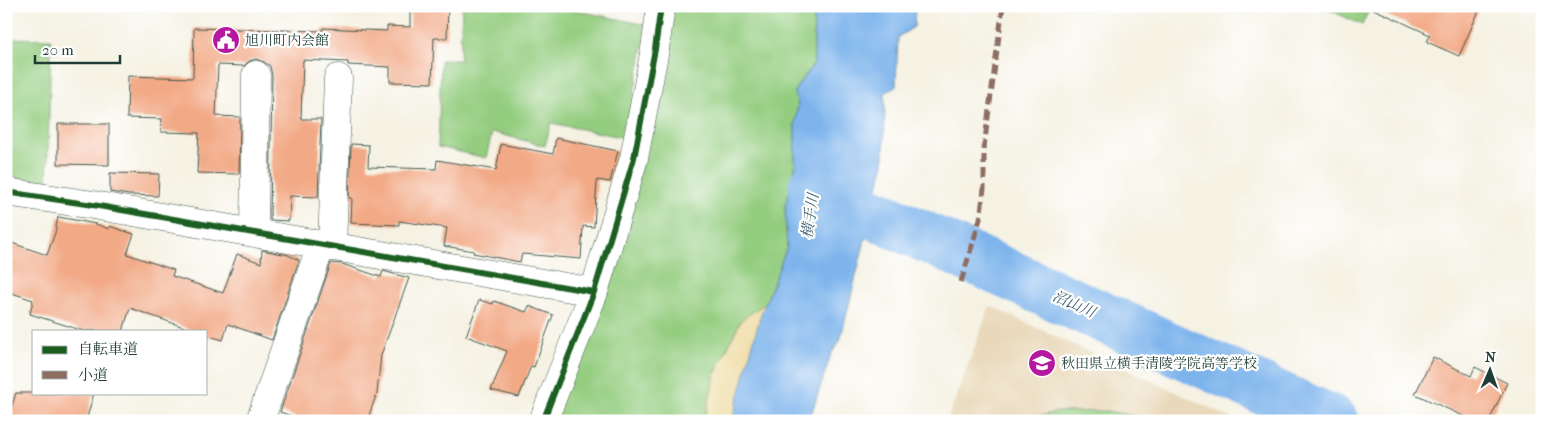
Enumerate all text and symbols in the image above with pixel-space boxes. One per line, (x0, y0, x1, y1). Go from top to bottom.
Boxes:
public building icon: 旭川町内会館 (211, 25, 241, 55)
scale bar (35, 32, 120, 64)
place label: 旭川町内会館 (245, 32, 329, 49)
text: 20 m (42, 41, 74, 59)
water label: 横手川 (798, 190, 823, 240)
water label: 沼山川 (1050, 287, 1100, 322)
legend (32, 330, 208, 394)
text: 自転車道 (78, 340, 138, 358)
north arrow (1466, 344, 1516, 394)
school or university icon: 秋田県立横手清陵学院高等学校 (1027, 348, 1057, 378)
text: N (1485, 349, 1496, 366)
place label: 秋田県立横手清陵学院高等学校 (1061, 355, 1257, 372)
text: 小道 (78, 366, 108, 384)

